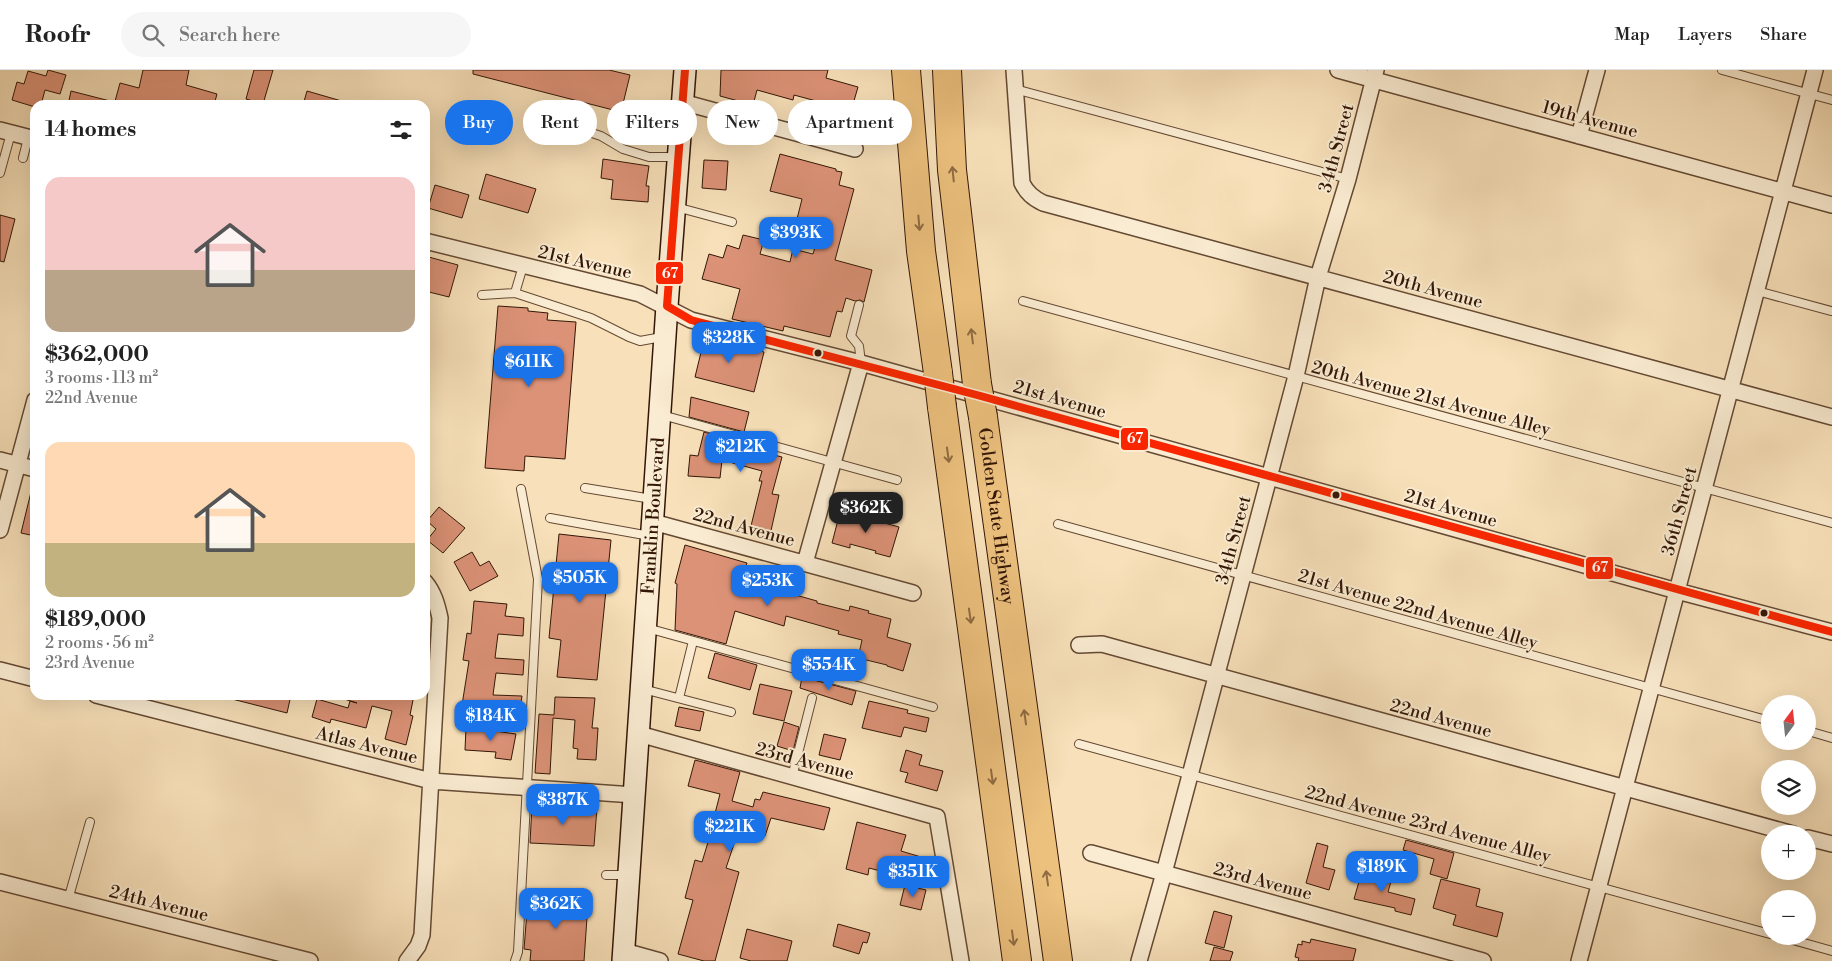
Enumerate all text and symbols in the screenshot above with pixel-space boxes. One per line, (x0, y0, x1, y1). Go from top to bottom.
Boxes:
search box (121, 12, 471, 57)
text: Roofr (25, 20, 91, 50)
icon: search (139, 21, 167, 49)
text: Search here (179, 23, 280, 47)
text: Map (1615, 23, 1650, 46)
text: Layers (1678, 23, 1732, 46)
text: Share (1760, 23, 1807, 46)
street label: 19th Avenue (1539, 96, 1640, 143)
chip: Buy (445, 100, 513, 145)
chip: Rent (523, 100, 597, 145)
chip: Filters (607, 100, 697, 145)
chip: New (707, 100, 778, 145)
chip: Apartment (788, 100, 912, 145)
street label: 34th Street (1314, 101, 1360, 195)
icon: filters (387, 116, 415, 144)
text: 14 homes (45, 117, 136, 143)
one-way arrow (948, 167, 958, 183)
icon: home (185, 210, 275, 300)
one-way arrow (914, 215, 924, 231)
pin: $393K (761, 216, 831, 259)
text: $393K (770, 223, 822, 243)
street label: 21st Avenue (536, 241, 634, 284)
line badge: 67 (655, 261, 684, 285)
text: 67 (662, 265, 679, 283)
street label: 20th Avenue (1380, 265, 1485, 314)
pin: $328K (694, 322, 764, 364)
text: $328K (703, 328, 755, 348)
one-way arrow (967, 328, 977, 344)
text: $362,000 (45, 342, 149, 368)
pin: $611K (494, 346, 564, 388)
unlabelled marker (813, 348, 823, 358)
text: $611K (505, 352, 553, 372)
street label: 20th Avenue 21st Avenue Alley (1309, 355, 1553, 442)
text: 3 rooms · 113 m² (45, 368, 158, 388)
street label: 21st Avenue (1011, 375, 1109, 424)
text: 22nd Avenue (45, 388, 138, 408)
street label: Golden State Highway (973, 426, 1020, 606)
line badge: 67 (1120, 427, 1149, 451)
pin: $212K (706, 430, 776, 473)
text: 67 (1127, 430, 1144, 448)
street label: Franklin Boulevard (637, 436, 670, 595)
text: $212K (716, 437, 766, 457)
one-way arrow (944, 446, 954, 462)
street label: 36th Street (1657, 464, 1702, 558)
icon: home (185, 475, 275, 565)
street label: 21st Avenue (1402, 484, 1500, 533)
unlabelled marker (1331, 490, 1341, 500)
pin: $362K (831, 492, 901, 534)
street label: 34th Street (1211, 493, 1257, 587)
text: $362K (840, 498, 892, 518)
street label: 22nd Avenue (690, 503, 797, 552)
line badge: 67 (1585, 556, 1614, 580)
text: 67 (1592, 559, 1609, 577)
pin: $505K (545, 562, 615, 604)
pin: $253K (733, 564, 803, 607)
street label: 21st Avenue 22nd Avenue Alley (1295, 564, 1541, 655)
text: $505K (553, 568, 607, 588)
text: $253K (742, 571, 794, 591)
text: $189,000 (45, 607, 146, 633)
one-way arrow (966, 608, 976, 624)
unlabelled marker (1759, 608, 1769, 618)
text: 2 rooms · 56 m² (45, 633, 154, 653)
pin: $554K (794, 648, 864, 691)
text: 23rd Avenue (45, 653, 135, 673)
text: $554K (802, 655, 856, 675)
street label: 22nd Avenue (1387, 694, 1494, 743)
north arrow (1761, 695, 1816, 750)
map controls (1761, 695, 1816, 945)
pin: $184K (456, 700, 526, 742)
text: $184K (465, 706, 517, 726)
one-way arrow (1020, 709, 1030, 725)
street label: Atlas Avenue (313, 721, 420, 769)
street label: 23rd Avenue (753, 737, 857, 786)
button: layers (1761, 760, 1816, 815)
one-way arrow (987, 769, 997, 785)
street label: 22nd Avenue 23rd Avenue Alley (1302, 781, 1554, 868)
pin: $387K (528, 784, 598, 826)
text: $387K (537, 790, 589, 810)
pin: $221K (695, 810, 765, 853)
text: $221K (705, 817, 755, 837)
button: + (1761, 825, 1816, 880)
pin: $189K (1347, 850, 1417, 893)
pin: $351K (878, 856, 948, 898)
street label: 23rd Avenue (1211, 857, 1315, 906)
text: $189K (1357, 857, 1407, 877)
text: $351K (888, 862, 938, 882)
one-way arrow (1042, 870, 1052, 886)
street label: 24th Avenue (107, 880, 211, 927)
pin: $362K (521, 888, 591, 930)
button: − (1761, 890, 1816, 945)
text: $362K (530, 894, 582, 914)
one-way arrow (1009, 930, 1019, 946)

